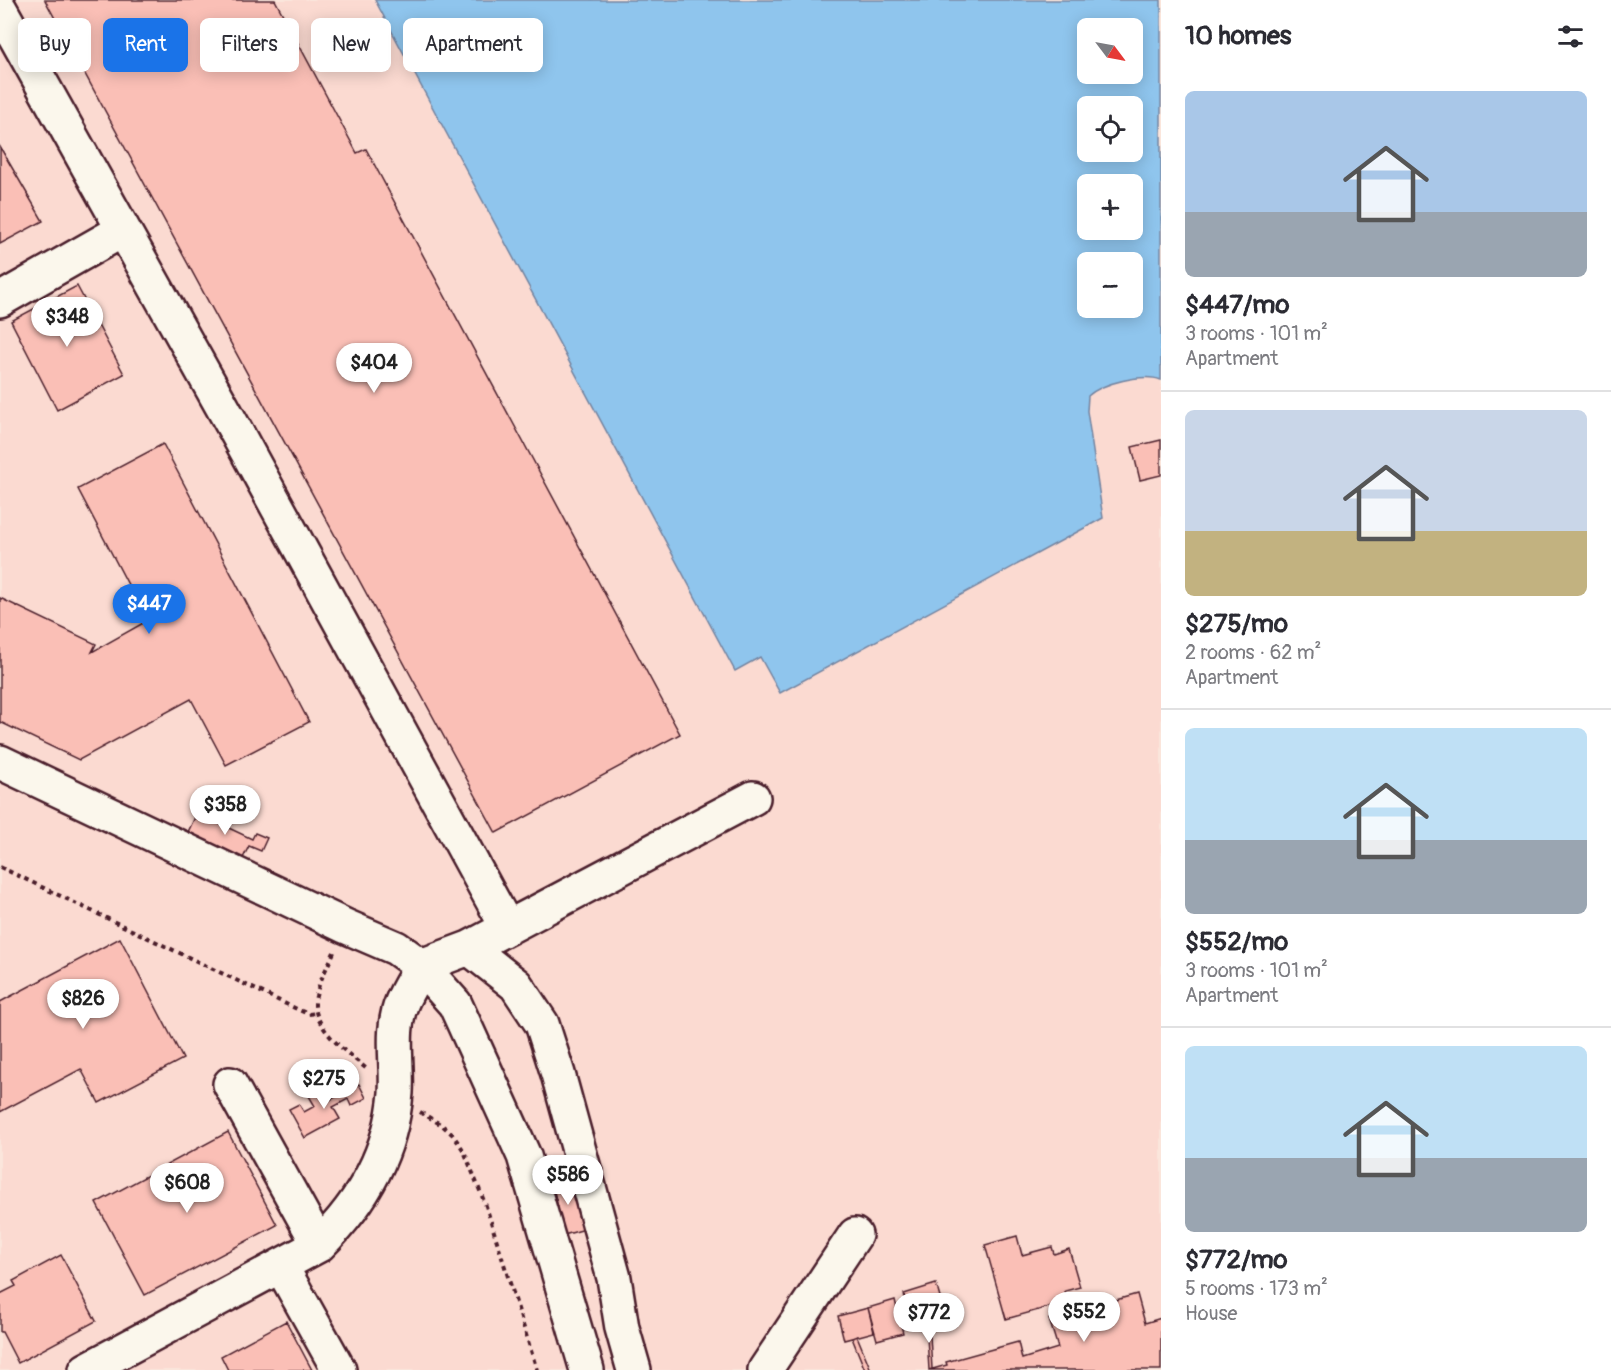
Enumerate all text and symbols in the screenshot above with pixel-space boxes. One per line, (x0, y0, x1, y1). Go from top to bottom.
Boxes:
chip: Buy (18, 18, 91, 72)
chip: Rent (103, 18, 188, 72)
chip: Filters (200, 18, 299, 72)
chip: New (311, 18, 391, 72)
chip: Apartment (403, 18, 543, 72)
north arrow (1077, 18, 1143, 84)
map controls (1077, 18, 1143, 318)
text: 10 homes (1185, 20, 1291, 52)
icon: filters (1554, 20, 1587, 53)
button: locate (1077, 96, 1143, 162)
icon: home (1332, 130, 1440, 238)
button: + (1077, 174, 1143, 240)
button: − (1077, 252, 1143, 318)
text: $447/mo (1185, 289, 1289, 321)
pin: $348 (31, 297, 103, 348)
text: $348 (45, 304, 89, 329)
text: 3 rooms · 101 m² (1185, 321, 1328, 346)
pin: $404 (338, 343, 410, 394)
text: Apartment (1185, 346, 1278, 371)
text: $404 (350, 350, 398, 375)
icon: home (1332, 449, 1440, 557)
pin: $447 (113, 584, 185, 635)
text: $447 (127, 591, 171, 616)
text: $275/mo (1185, 608, 1288, 640)
text: 2 rooms · 62 m² (1185, 640, 1321, 665)
text: Apartment (1185, 665, 1278, 690)
icon: home (1332, 767, 1440, 875)
pin: $358 (189, 785, 261, 836)
text: $358 (204, 792, 246, 817)
text: $552/mo (1185, 926, 1288, 958)
text: 3 rooms · 101 m² (1185, 958, 1328, 983)
pin: $826 (47, 979, 119, 1030)
text: Apartment (1185, 983, 1278, 1008)
text: $826 (61, 986, 105, 1011)
pin: $275 (288, 1059, 360, 1110)
text: $275 (302, 1066, 346, 1091)
icon: home (1332, 1085, 1440, 1193)
pin: $586 (532, 1155, 604, 1206)
text: $586 (546, 1162, 590, 1187)
pin: $608 (151, 1163, 223, 1214)
text: $608 (164, 1170, 210, 1195)
text: $772/mo (1185, 1244, 1288, 1276)
text: 5 rooms · 173 m² (1185, 1276, 1328, 1301)
pin: $552 (1048, 1292, 1120, 1343)
pin: $772 (893, 1293, 965, 1344)
text: $552 (1062, 1299, 1106, 1324)
text: $772 (907, 1300, 951, 1325)
text: House (1185, 1301, 1237, 1326)

